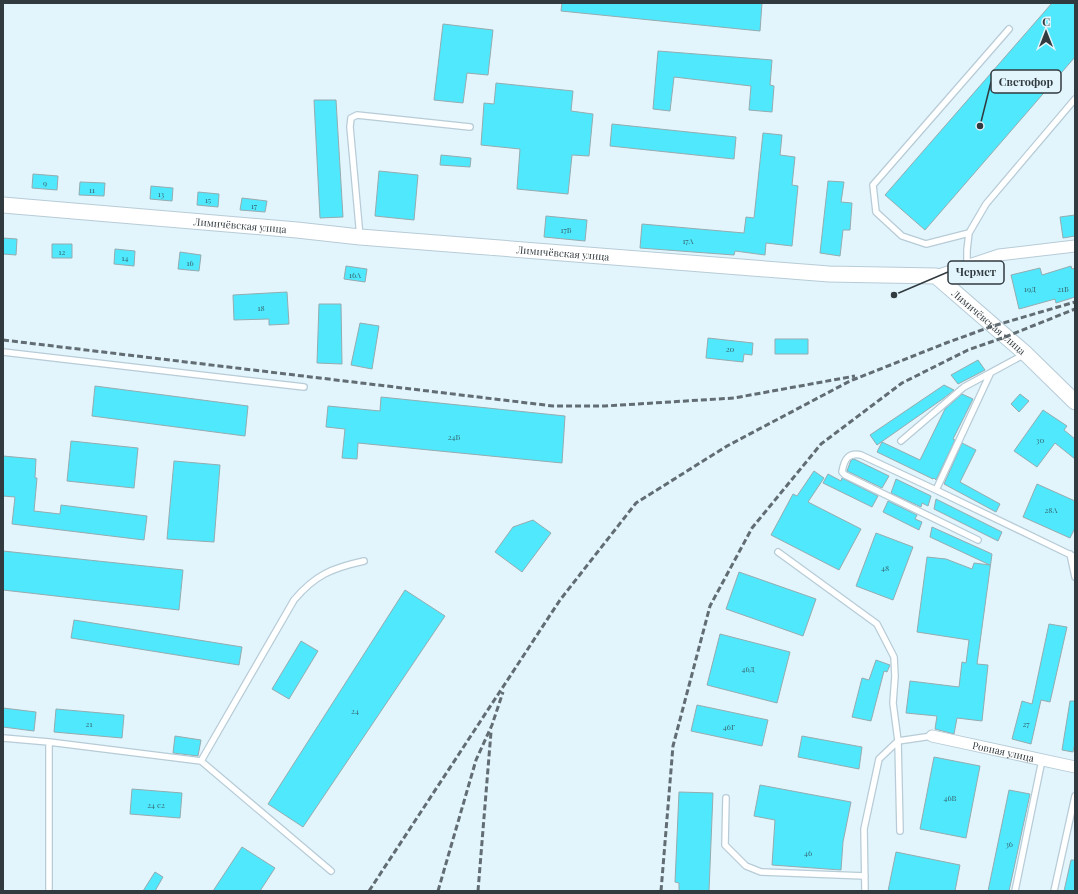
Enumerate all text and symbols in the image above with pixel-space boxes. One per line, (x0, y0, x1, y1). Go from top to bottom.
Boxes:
north arrow (1026, 12, 1066, 52)
text: С (1042, 14, 1050, 29)
callout: Светофор (991, 70, 1061, 93)
text: Светофор (999, 74, 1054, 89)
house number: 9 (43, 177, 47, 188)
house number: 11 (89, 184, 95, 195)
house number: 13 (158, 188, 165, 199)
house number: 15 (205, 194, 211, 205)
house number: 17 (251, 200, 258, 211)
street label: Лимичёвская улица (192, 214, 287, 236)
house number: 17Б (561, 224, 572, 235)
house number: 17А (682, 235, 695, 246)
street label: Лимичёвская улица (515, 242, 610, 264)
house number: 12 (59, 246, 66, 257)
house number: 14 (122, 252, 128, 263)
house number: 16 (186, 257, 194, 268)
callout: Чермет (948, 261, 1004, 284)
text: Чермет (956, 264, 997, 279)
house number: 16А (349, 269, 362, 280)
house number: 19Д (1024, 283, 1036, 294)
house number: 21Б (1057, 283, 1069, 294)
street label: Лимичёвская улица (948, 285, 1029, 358)
house number: 18 (257, 302, 265, 313)
house number: 20 (726, 343, 735, 354)
house number: 24Б (448, 431, 461, 442)
house number: 30 (1036, 434, 1044, 445)
house number: 28А (1044, 504, 1058, 515)
house number: 48 (881, 562, 889, 573)
house number: 46Д (741, 663, 755, 674)
house number: 24 (351, 705, 359, 716)
house number: 21 (86, 718, 92, 729)
house number: 27 (1022, 718, 1030, 729)
house number: 46Г (723, 721, 736, 732)
street label: Ровная улица (971, 738, 1035, 765)
house number: 46В (943, 792, 957, 803)
house number: 24 с2 (147, 799, 165, 810)
house number: 36 (1005, 838, 1013, 849)
house number: 46 (804, 847, 812, 858)

